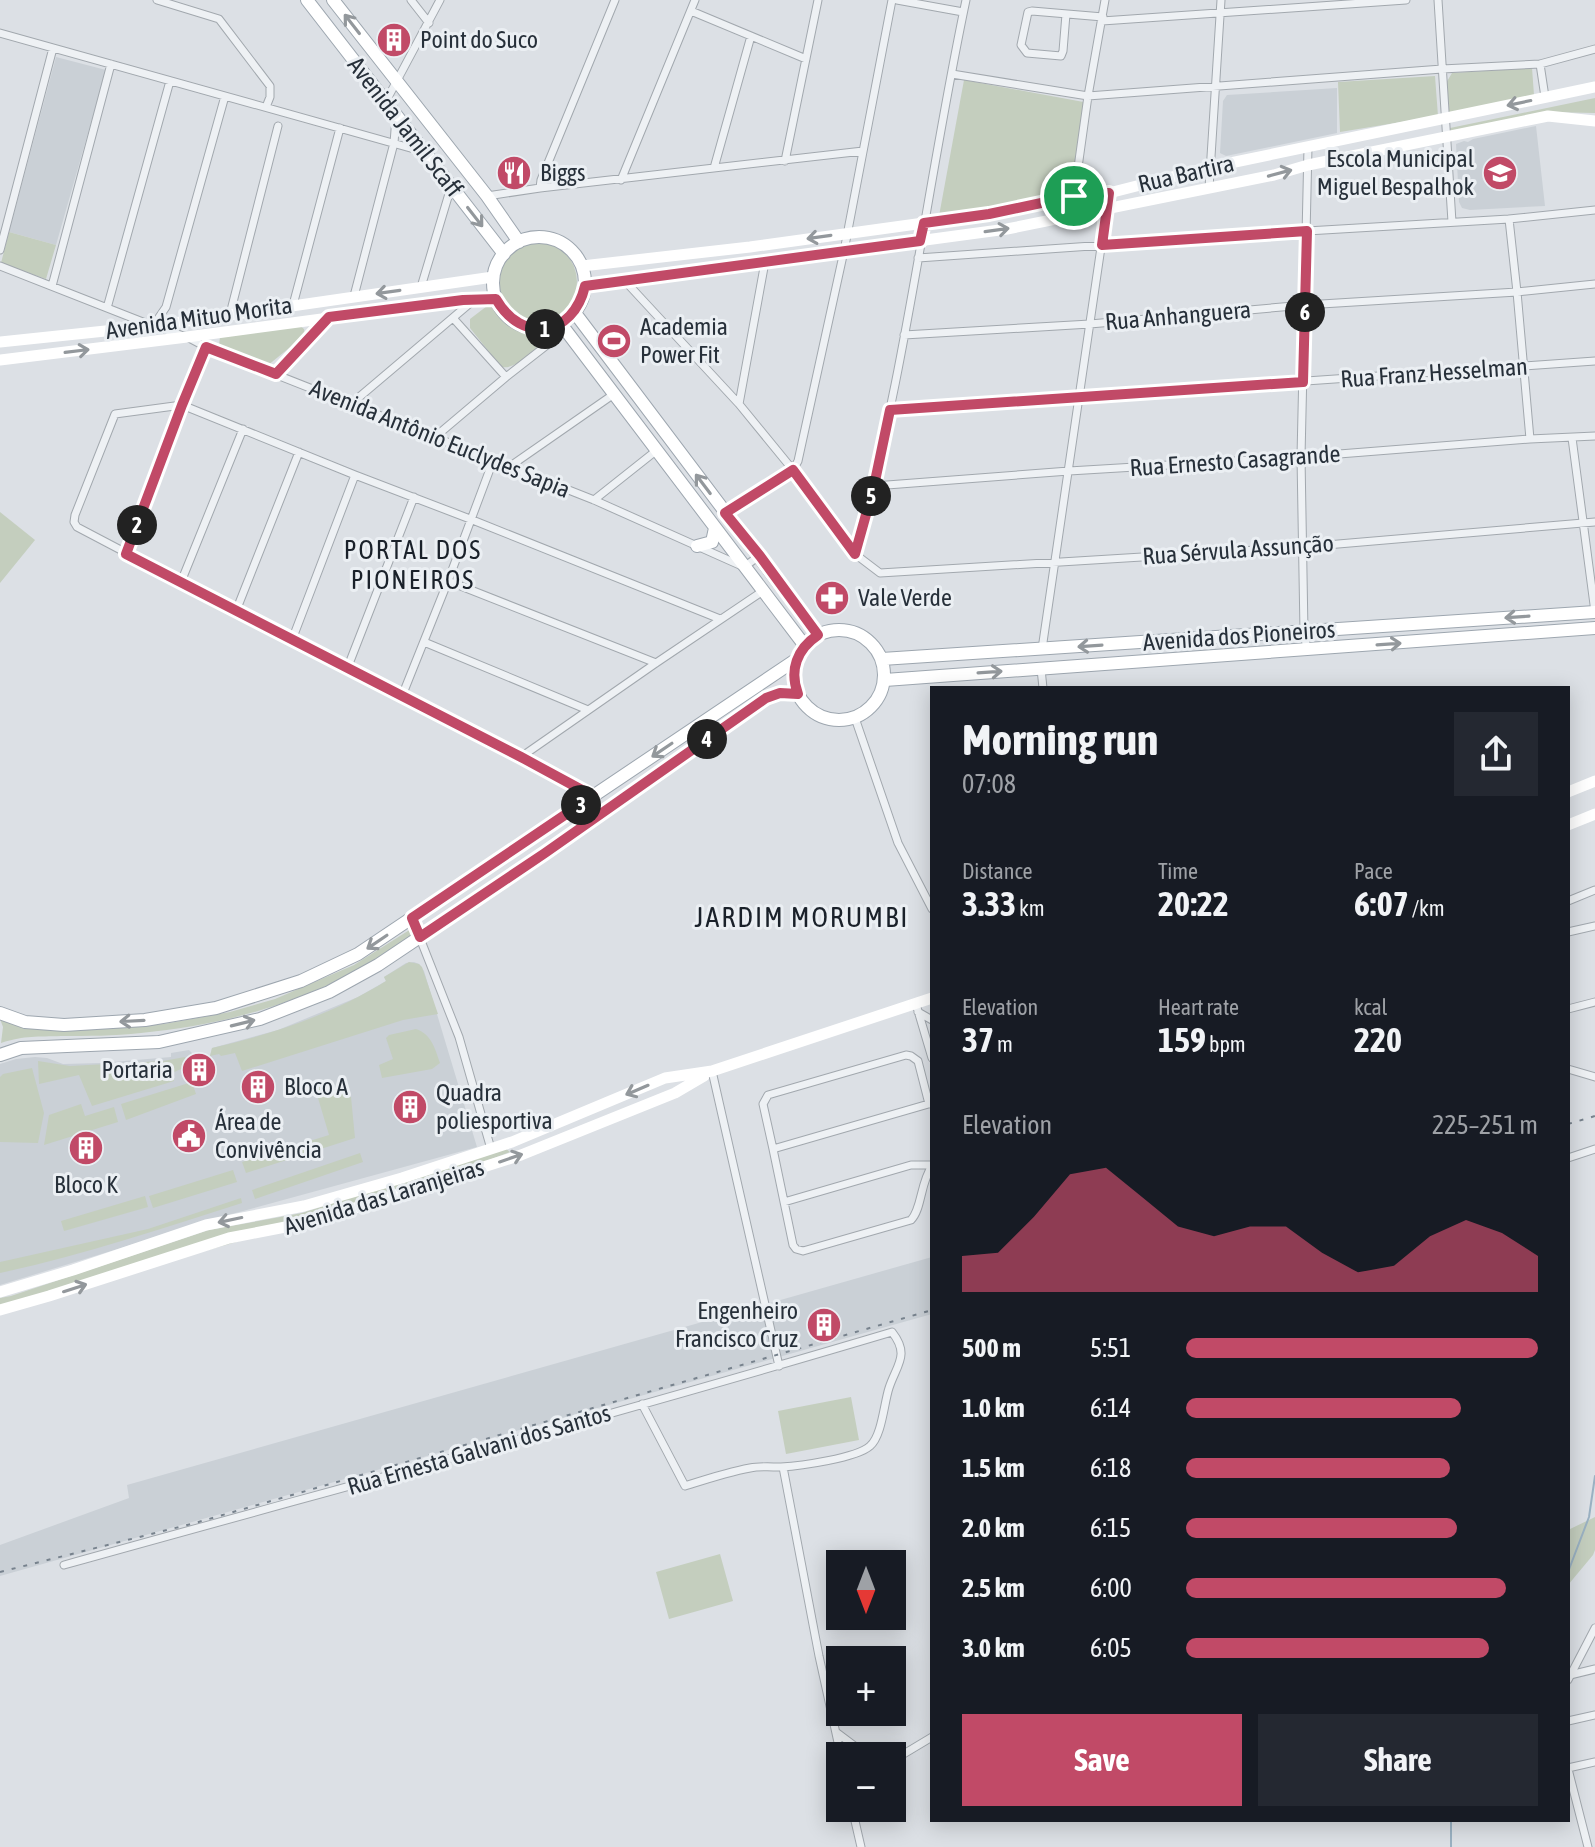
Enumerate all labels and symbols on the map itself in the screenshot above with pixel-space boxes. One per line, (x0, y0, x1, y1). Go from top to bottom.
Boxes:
one-way arrow (344, 14, 361, 36)
building icon: Point do Suco (375, 21, 413, 59)
place label: Point do Suco (420, 26, 538, 53)
street label: Avenida Jamil Scaff (343, 52, 468, 202)
one-way arrow (1506, 96, 1532, 111)
place label: Escola Municipal Miguel Bespalhok (1317, 145, 1475, 200)
street label: Rua Bartira (1135, 149, 1236, 198)
restaurant icon: Biggs (495, 154, 533, 192)
school or university icon: Escola Municipal Miguel Bespalhok (1481, 154, 1519, 192)
place label: Biggs (540, 159, 586, 186)
pin (1040, 162, 1108, 230)
one-way arrow (1266, 165, 1292, 180)
one-way arrow (466, 206, 483, 227)
one-way arrow (984, 222, 1010, 237)
one-way arrow (807, 230, 832, 245)
one-way arrow (376, 285, 401, 300)
street label: Avenida Mituo Morita (104, 291, 294, 344)
pin: 6 (1285, 292, 1325, 332)
street label: Rua Anhanguera (1104, 296, 1252, 335)
pin: 1 (525, 309, 565, 349)
place label: Academia Power Fit (640, 313, 728, 368)
sports icon: Academia Power Fit (595, 322, 633, 360)
one-way arrow (64, 343, 90, 358)
street label: Rua Franz Hesselman (1339, 352, 1529, 393)
street label: Avenida Antônio Euclydes Sapia (306, 374, 574, 503)
street label: Rua Ernesto Casagrande (1129, 440, 1341, 481)
one-way arrow (695, 474, 712, 495)
pin: 5 (851, 476, 891, 516)
pin: 2 (117, 505, 157, 545)
street label: Rua Sérvula Assunção (1141, 529, 1334, 570)
district label: PORTAL DOS PIONEIROS (344, 535, 482, 595)
pharmacy icon: Vale Verde (813, 579, 851, 617)
place label: Vale Verde (858, 584, 952, 611)
one-way arrow (1504, 610, 1531, 625)
street label: Avenida dos Pioneiros (1142, 615, 1336, 656)
one-way arrow (1375, 636, 1402, 651)
one-way arrow (1077, 639, 1104, 654)
one-way arrow (976, 664, 1003, 679)
pin: 4 (687, 719, 727, 759)
one-way arrow (651, 742, 674, 758)
pin: 3 (561, 785, 601, 825)
district label: JARDIM MORUMBI (695, 901, 909, 933)
one-way arrow (366, 933, 388, 950)
one-way arrow (119, 1014, 146, 1029)
one-way arrow (230, 1014, 256, 1029)
building icon: Portaria (180, 1051, 218, 1089)
place label: Portaria (102, 1056, 173, 1083)
building icon: Bloco A (239, 1068, 277, 1106)
place label: Bloco A (284, 1073, 348, 1100)
place label: Quadra poliesportiva (436, 1079, 553, 1134)
one-way arrow (625, 1083, 650, 1098)
building icon: Quadra poliesportiva (391, 1088, 429, 1126)
place label: Área de Convivência (215, 1108, 322, 1163)
public building icon: Área de Convivência (170, 1117, 208, 1155)
building icon: Bloco K (67, 1129, 105, 1167)
one-way arrow (499, 1150, 524, 1165)
street label: Avenida das Laranjeiras (281, 1153, 487, 1240)
place label: Bloco K (54, 1171, 118, 1198)
one-way arrow (218, 1213, 244, 1228)
one-way arrow (62, 1279, 87, 1294)
place label: Engenheiro Francisco Cruz (675, 1297, 798, 1352)
building icon: Engenheiro Francisco Cruz (805, 1306, 843, 1344)
street label: Rua Ernesta Galvani dos Santos (344, 1399, 614, 1500)
north arrow (826, 1550, 906, 1630)

